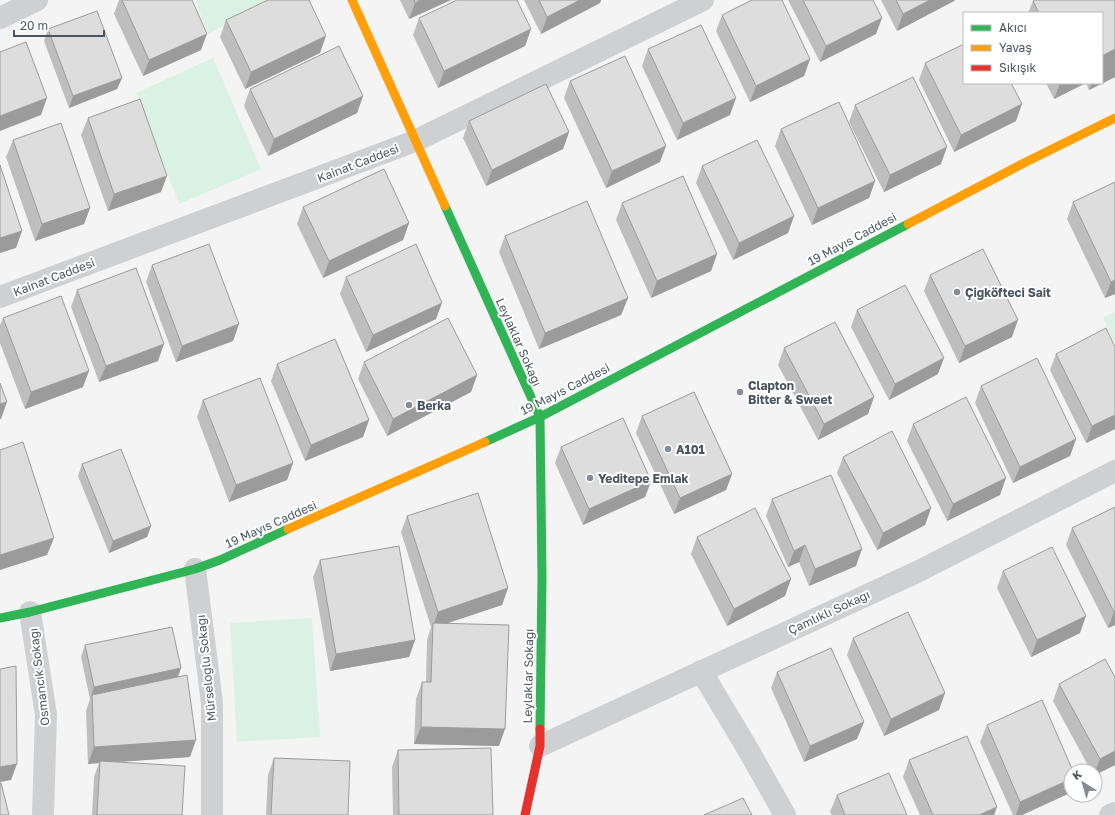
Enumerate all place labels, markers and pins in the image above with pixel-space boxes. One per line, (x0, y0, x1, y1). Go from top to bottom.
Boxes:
place label: Çiğköfteci Sait (965, 285, 1051, 300)
marker: Çiğköfteci Sait (952, 287, 962, 297)
place label: Clapton Bitter & Sweet (748, 378, 832, 407)
marker: Clapton Bitter & Sweet (735, 387, 745, 397)
place label: Berka (417, 398, 451, 413)
marker: Berka (404, 400, 414, 410)
place label: A101 (676, 442, 705, 457)
marker: A101 (663, 444, 673, 454)
place label: Yeditepe Emlak (598, 471, 688, 486)
marker: Yeditepe Emlak (585, 473, 595, 483)

